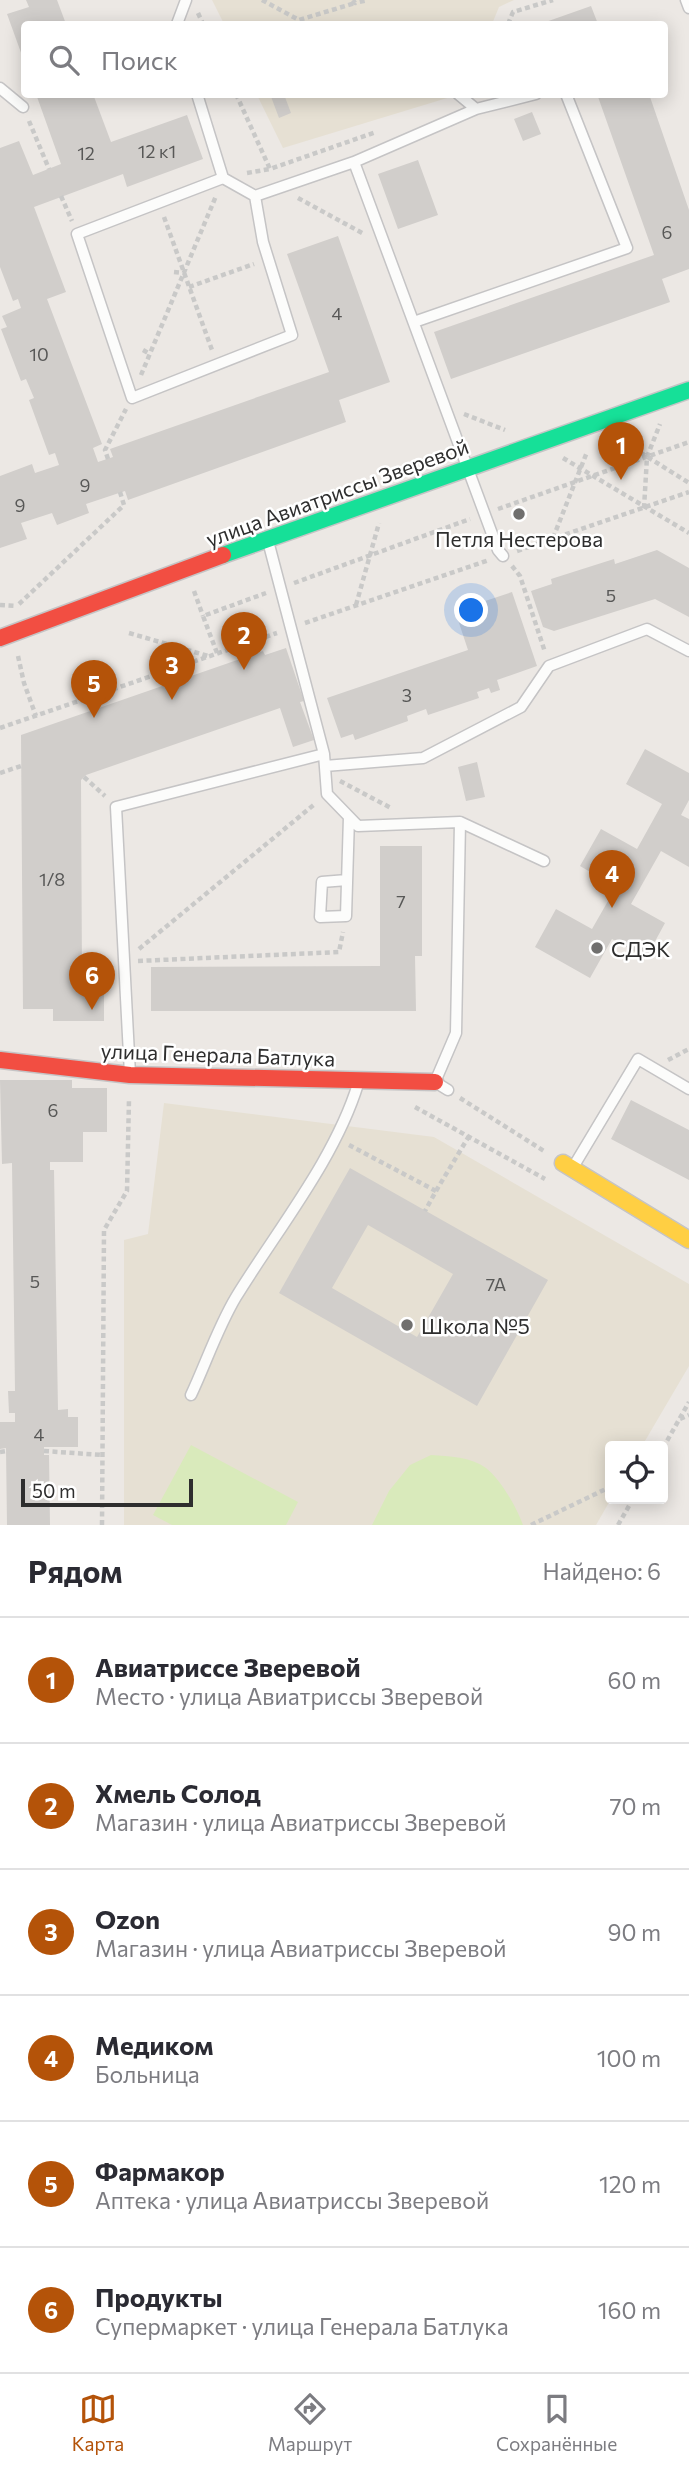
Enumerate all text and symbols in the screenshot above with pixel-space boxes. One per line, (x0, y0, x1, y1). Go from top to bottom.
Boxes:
search box (21, 21, 668, 98)
icon: search (45, 41, 83, 79)
text: Поиск (101, 44, 178, 75)
house number: 12 к1 (138, 140, 176, 162)
house number: 12 (77, 142, 95, 164)
house number: 6 (662, 221, 672, 243)
house number: 4 (332, 302, 343, 324)
house number: 10 (29, 343, 49, 365)
pin: 1 (598, 422, 644, 480)
street label: улица Авиатриссы Зверевой (202, 433, 472, 551)
house number: 9 (80, 474, 90, 496)
house number: 9 (15, 494, 25, 516)
marker: Петля Нестерова (511, 506, 527, 522)
place label: Петля Нестерова (435, 526, 603, 551)
house number: 5 (606, 584, 616, 606)
your location (454, 593, 488, 627)
pin: 2 (221, 612, 267, 670)
pin: 3 (149, 642, 195, 700)
pin: 5 (71, 660, 117, 718)
house number: 3 (402, 684, 412, 706)
pin: 4 (589, 850, 635, 908)
house number: 1/8 (39, 868, 65, 890)
house number: 7 (396, 890, 406, 912)
place label: СДЭК (611, 936, 670, 961)
marker: СДЭК (589, 940, 605, 956)
pin: 6 (69, 952, 115, 1010)
street label: улица Генерала Батлука (100, 1037, 336, 1071)
house number: 6 (48, 1099, 58, 1121)
house number: 5 (30, 1270, 40, 1292)
house number: 7А (486, 1273, 506, 1295)
place label: Школа №5 (421, 1313, 530, 1338)
marker: Школа №5 (399, 1317, 415, 1333)
house number: 4 (34, 1423, 45, 1445)
map controls (605, 1441, 668, 1504)
button: locate (605, 1441, 668, 1504)
scale bar (21, 1476, 192, 1508)
text: 50 m (32, 1479, 76, 1502)
text: Рядом (28, 1552, 122, 1589)
text: Найдено: 6 (542, 1557, 661, 1585)
text: Авиатриссе Зверевой (95, 1651, 361, 1682)
text: 1 (46, 1666, 56, 1694)
text: 60 m (608, 1666, 661, 1694)
text: Место · улица Авиатриссы Зверевой (95, 1682, 483, 1710)
text: Хмель Солод (95, 1777, 261, 1808)
text: 2 (44, 1792, 58, 1820)
text: 70 m (609, 1792, 661, 1820)
text: Магазин · улица Авиатриссы Зверевой (95, 1808, 506, 1836)
text: Ozon (95, 1903, 160, 1934)
text: 3 (44, 1918, 58, 1946)
text: 90 m (608, 1918, 661, 1946)
text: Магазин · улица Авиатриссы Зверевой (95, 1934, 506, 1962)
text: Медиком (95, 2029, 214, 2060)
text: 4 (44, 2044, 58, 2072)
text: 100 m (597, 2044, 661, 2072)
text: Больница (95, 2060, 200, 2088)
text: Фармакор (95, 2155, 225, 2186)
text: 5 (44, 2170, 58, 2198)
text: 120 m (599, 2170, 661, 2198)
text: Аптека · улица Авиатриссы Зверевой (95, 2186, 489, 2214)
text: Продукты (95, 2281, 223, 2312)
text: 6 (44, 2296, 58, 2324)
text: 160 m (598, 2296, 661, 2324)
text: Супермаркет · улица Генерала Батлука (95, 2312, 509, 2340)
tab: Карта (72, 2390, 124, 2455)
tab: Маршрут (268, 2390, 352, 2455)
tab: Сохранённые (496, 2390, 617, 2455)

